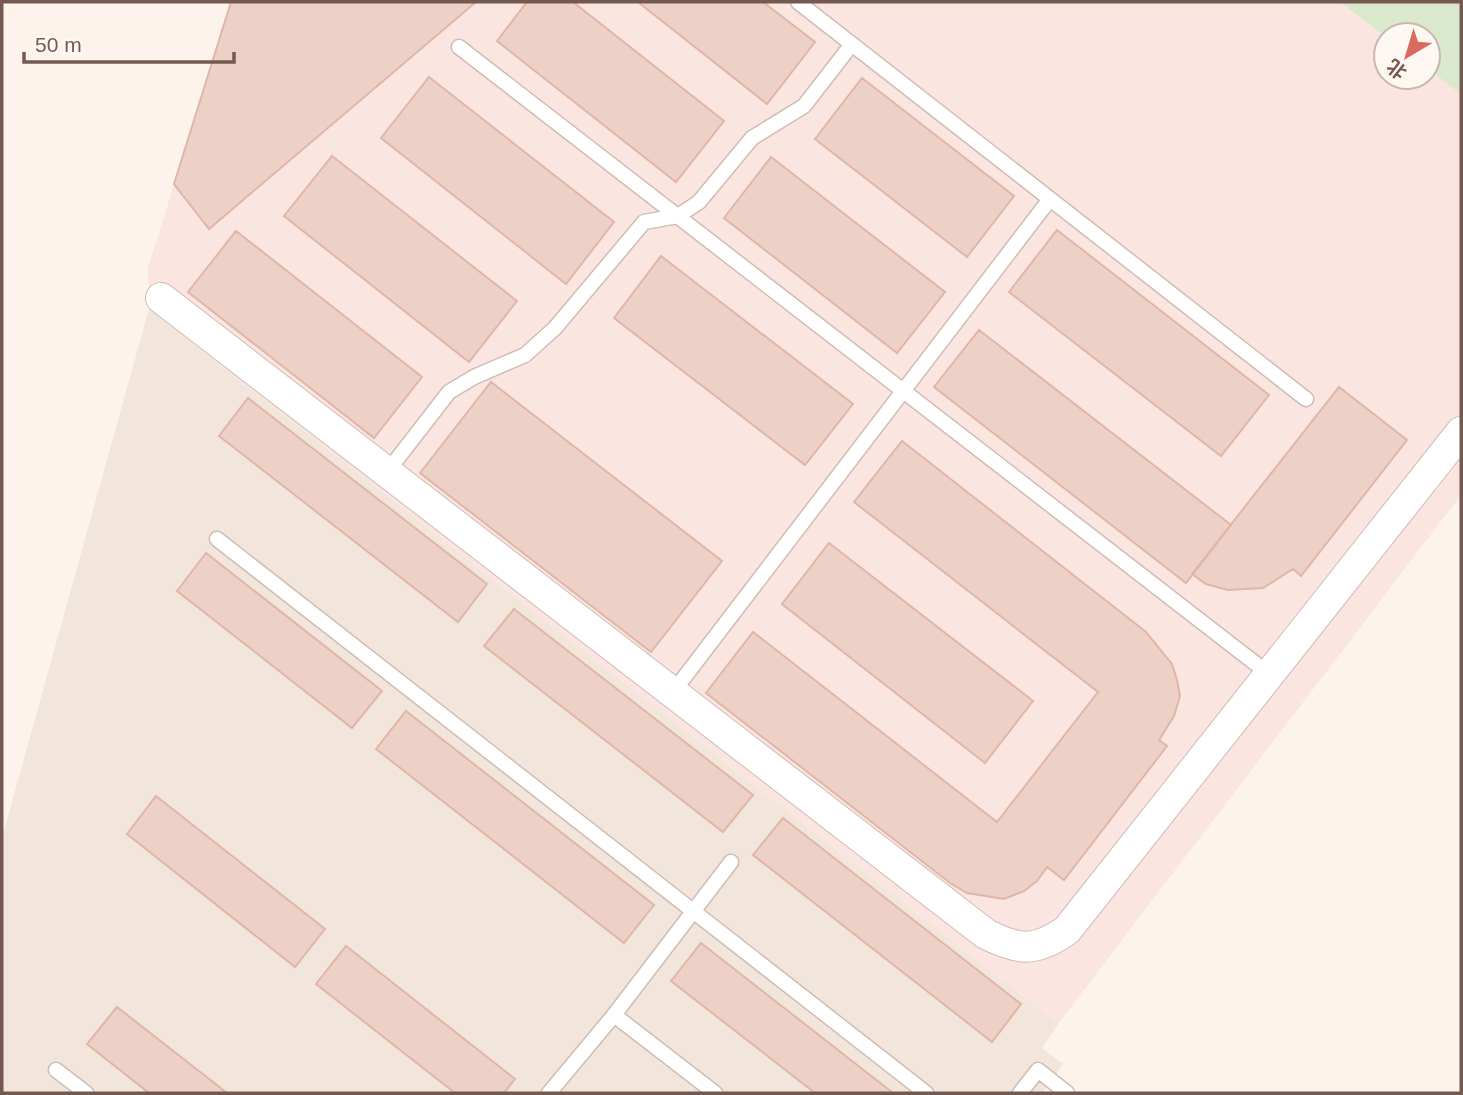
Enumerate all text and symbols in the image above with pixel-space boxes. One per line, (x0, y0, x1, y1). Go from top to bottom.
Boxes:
scale bar (24, 21, 234, 65)
north arrow (1372, 21, 1442, 91)
text: 50 m (35, 33, 82, 56)
text: 北 (1383, 55, 1411, 83)

